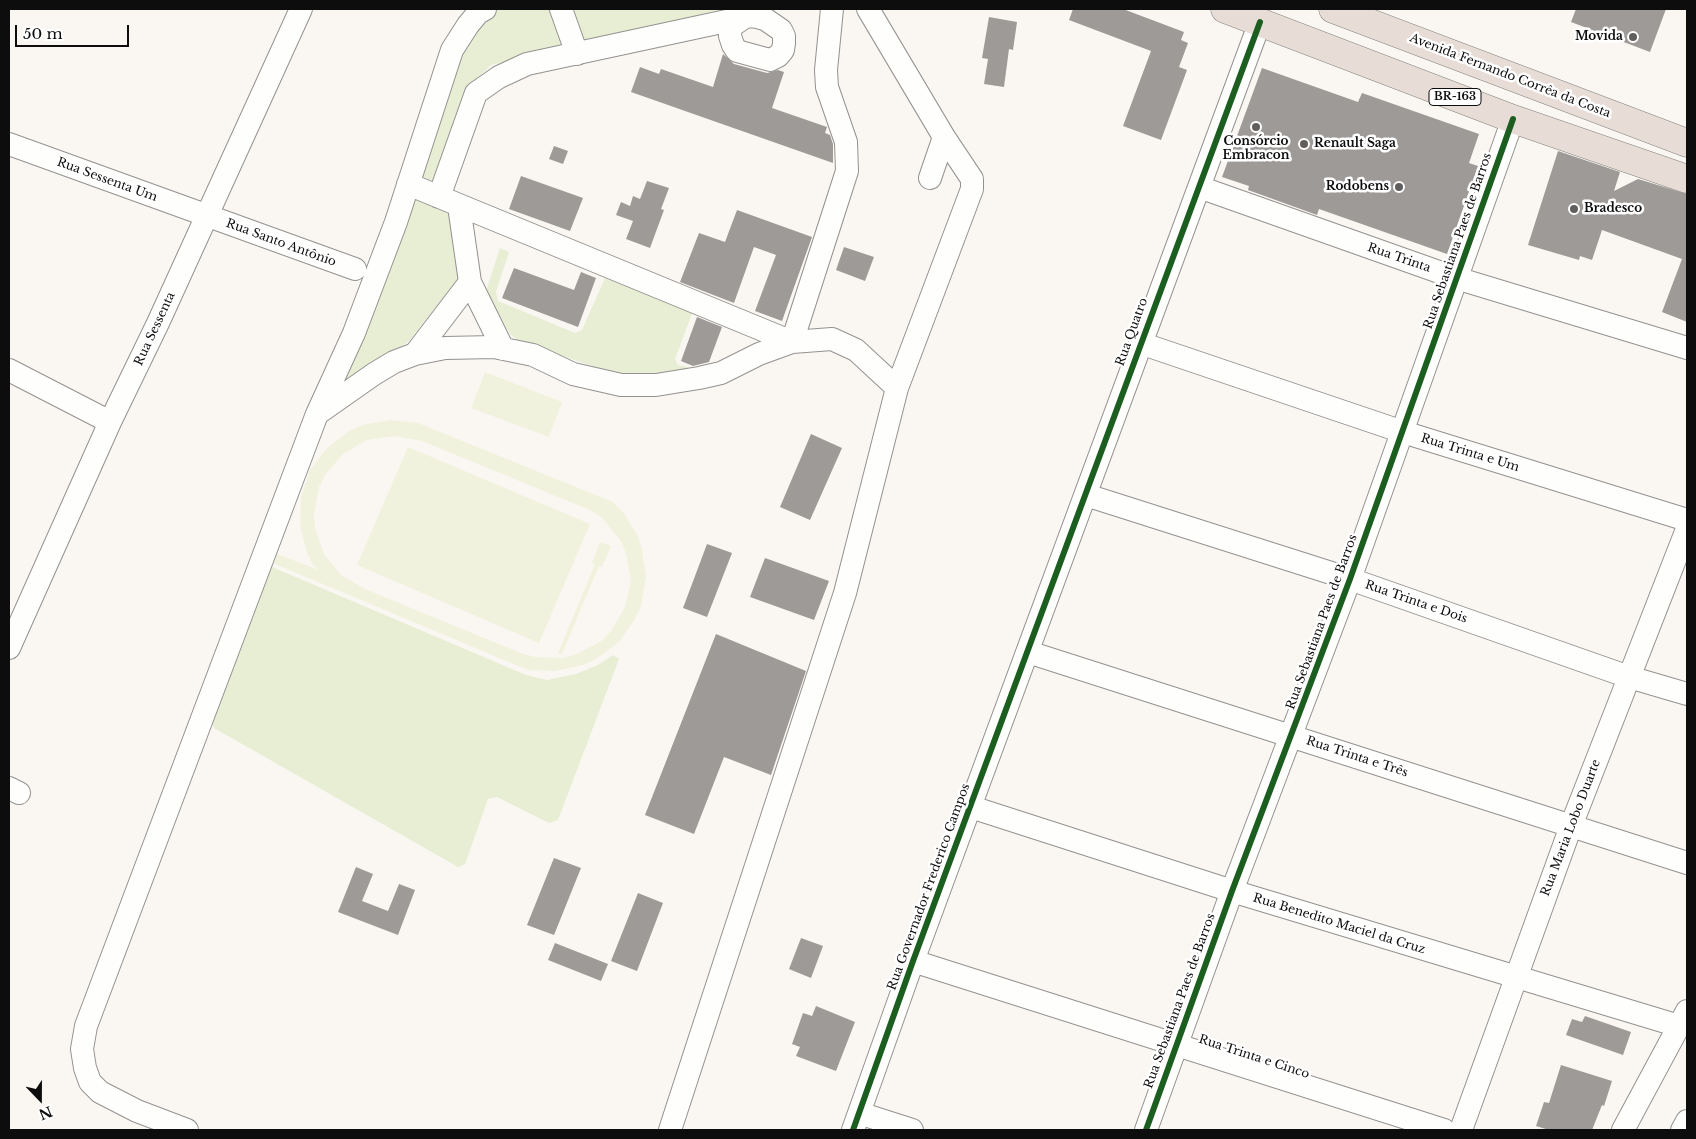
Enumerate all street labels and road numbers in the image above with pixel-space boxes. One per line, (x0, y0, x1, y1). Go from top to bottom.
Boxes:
street label: Avenida Fernando Corrêa da Costa (1408, 31, 1612, 121)
road number: BR-163 (1429, 88, 1481, 105)
street label: Rua Sebastiana Paes de Barros (1421, 151, 1495, 331)
street label: Rua Sessenta Um (55, 155, 159, 205)
street label: Rua Santo Antônio (224, 216, 338, 270)
street label: Rua Trinta (1366, 241, 1432, 275)
street label: Rua Sessenta (132, 290, 178, 368)
street label: Rua Quatro (1113, 296, 1151, 368)
street label: Rua Trinta e Um (1419, 431, 1521, 475)
street label: Rua Sebastiana Paes de Barros (1284, 533, 1360, 711)
street label: Rua Trinta e Dois (1363, 578, 1469, 626)
street label: Rua Trinta e Três (1304, 734, 1410, 780)
street label: Rua Maria Lobo Duarte (1538, 758, 1604, 898)
street label: Rua Governador Frederico Campos (885, 782, 973, 992)
street label: Rua Benedito Maciel da Cruz (1251, 891, 1427, 957)
street label: Rua Sebastiana Paes de Barros (1142, 912, 1218, 1090)
street label: Rua Trinta e Cinco (1197, 1032, 1311, 1082)

